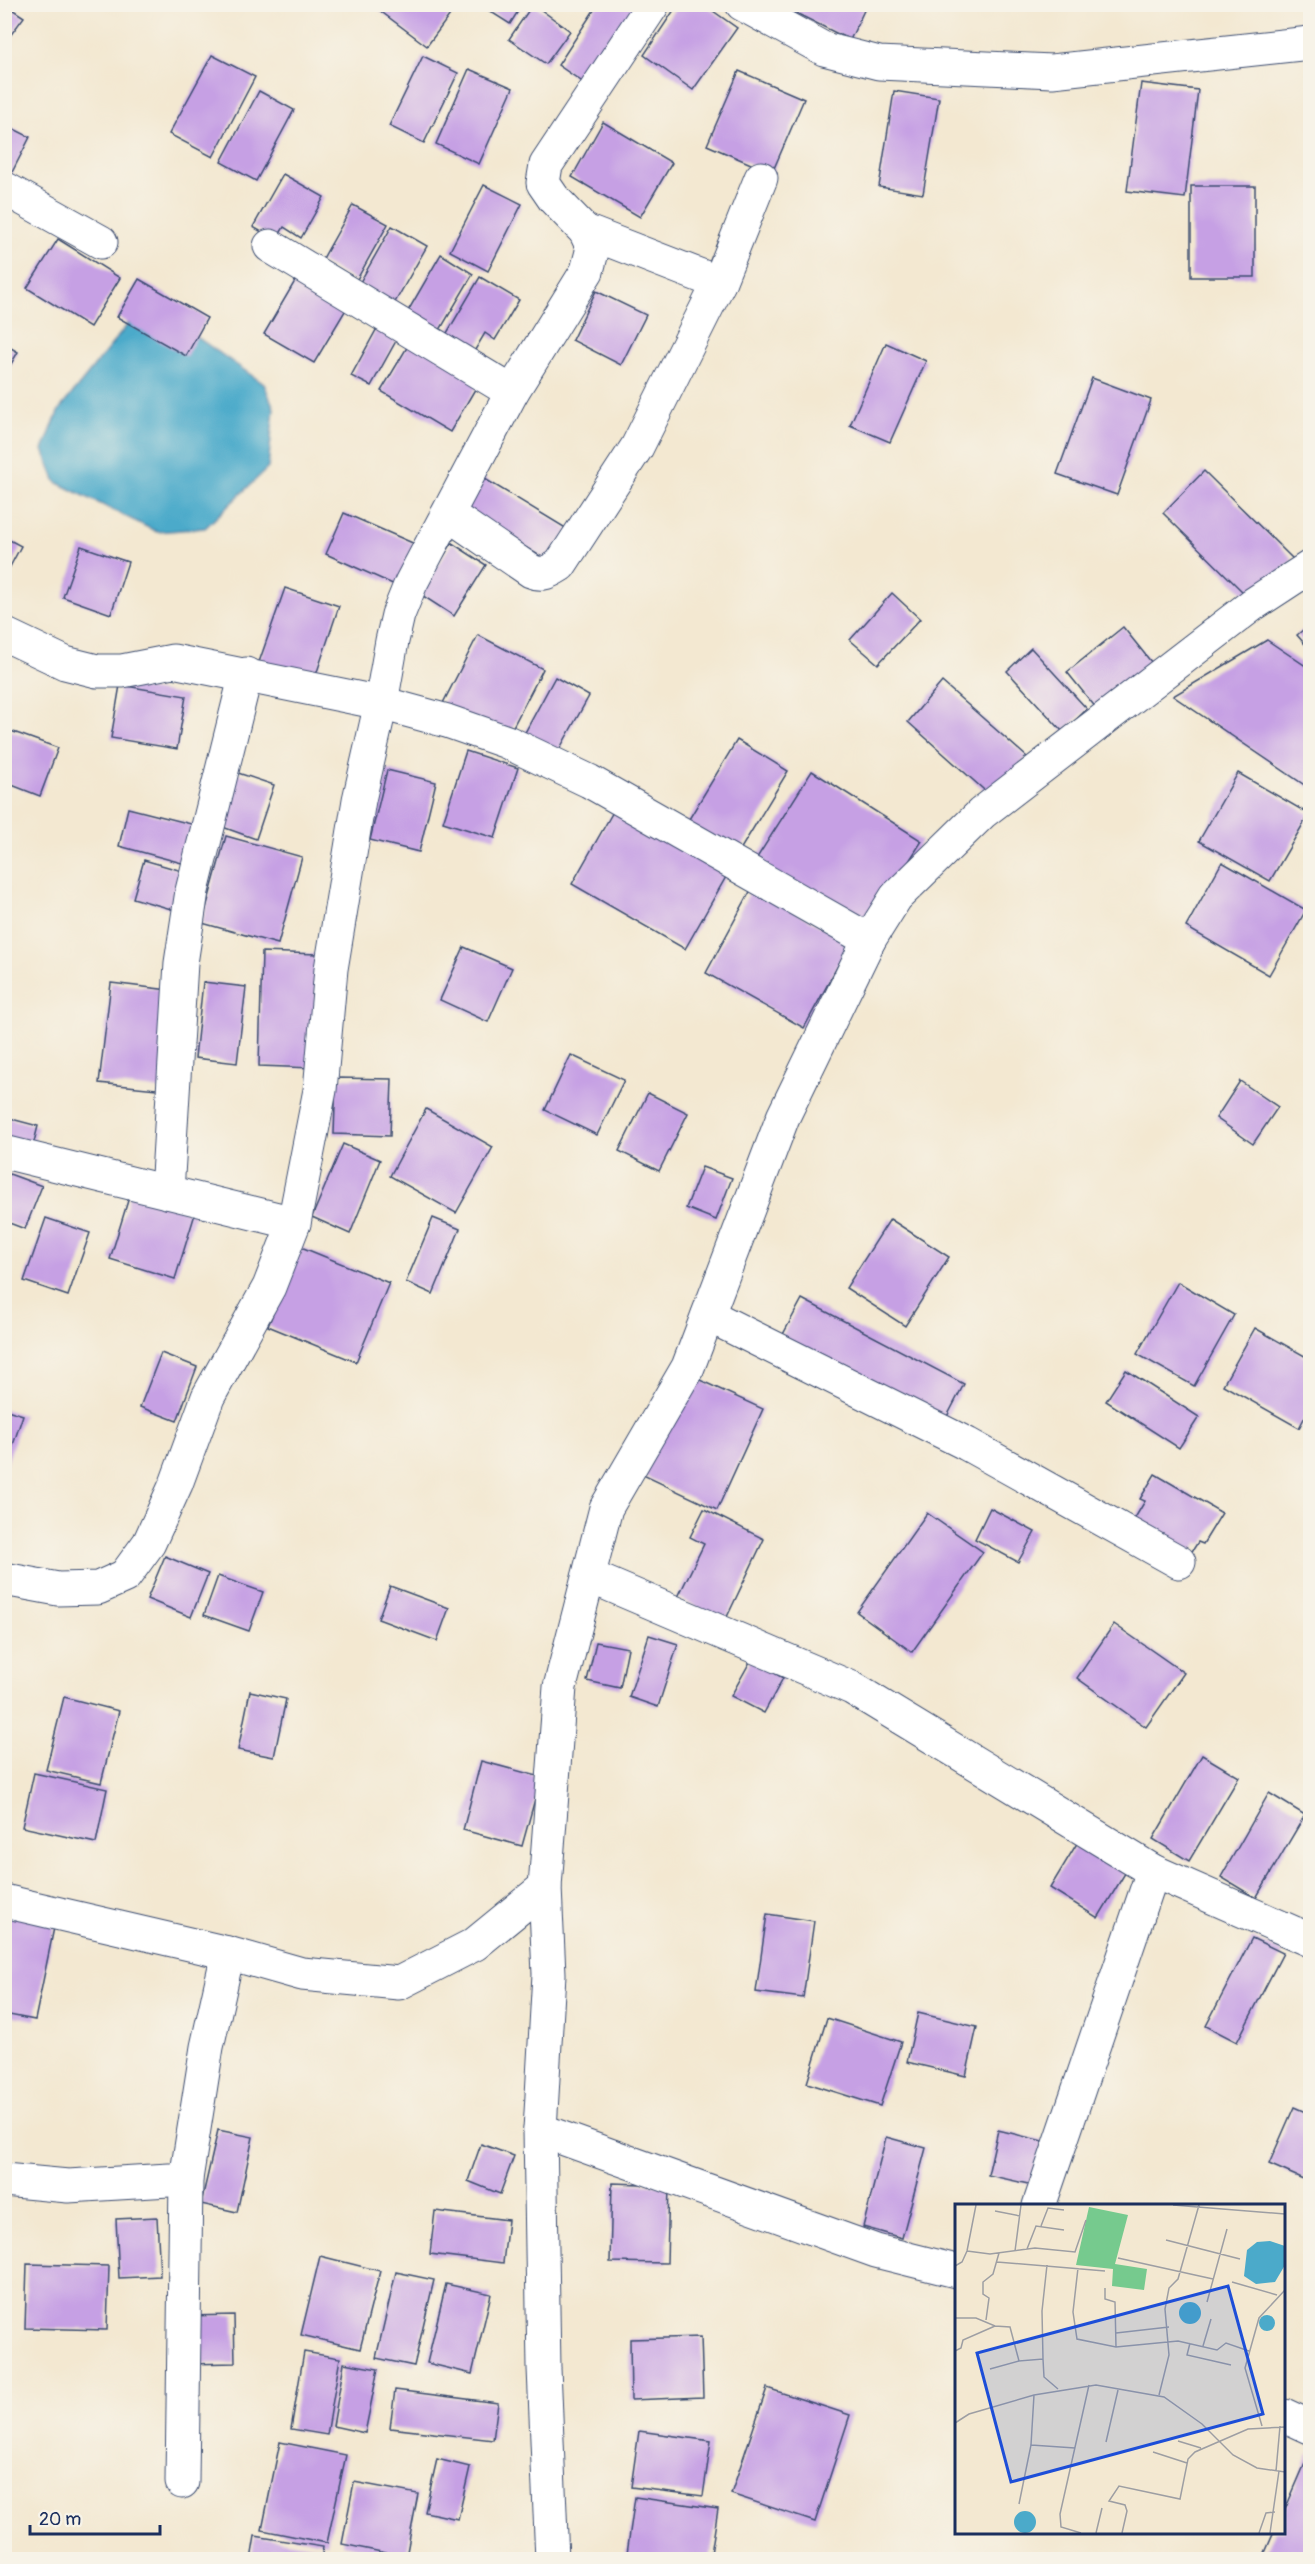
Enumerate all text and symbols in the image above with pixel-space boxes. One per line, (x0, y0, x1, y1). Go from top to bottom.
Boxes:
inset map (955, 2204, 1285, 2534)
scale bar (30, 2498, 160, 2536)
text: 20 m (39, 2508, 81, 2531)

